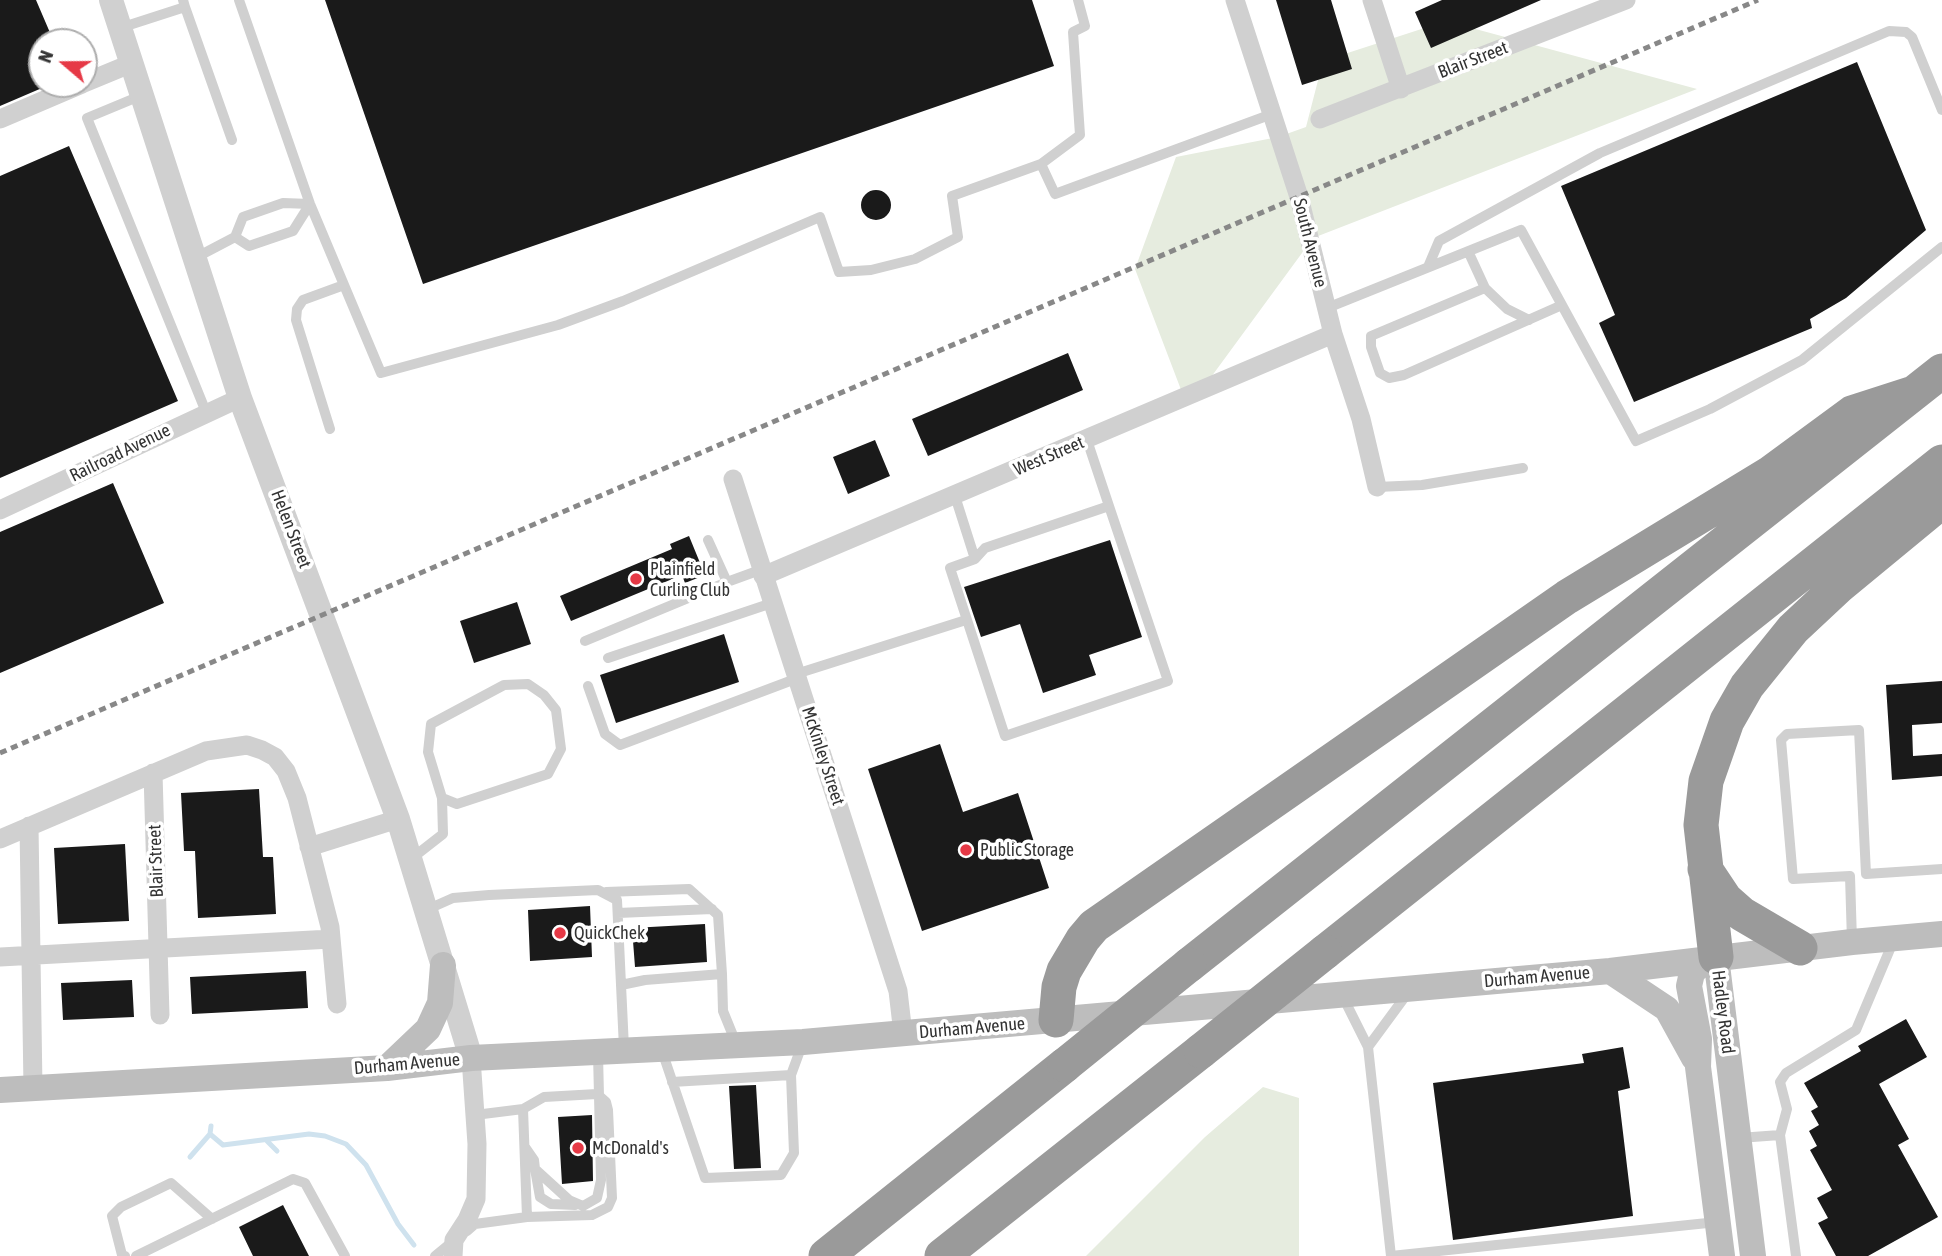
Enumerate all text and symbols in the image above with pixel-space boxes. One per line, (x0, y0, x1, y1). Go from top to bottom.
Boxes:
north arrow (28, 28, 98, 98)
street label: Blair Street (1435, 37, 1511, 83)
text: N (33, 47, 57, 66)
street label: South Avenue (1289, 196, 1331, 290)
street label: Railroad Avenue (66, 419, 174, 487)
street label: West Street (1011, 432, 1087, 480)
street label: Helen Street (266, 487, 316, 571)
place label: Plainfield Curling Club (650, 558, 730, 600)
marker: Plainfield Curling Club (628, 571, 644, 587)
street label: McKinley Street (797, 704, 849, 808)
street label: Blair Street (144, 824, 168, 898)
place label: Public Storage (980, 839, 1074, 861)
marker: Public Storage (958, 842, 974, 858)
place label: QuickChek (574, 922, 645, 944)
marker: QuickChek (552, 925, 568, 941)
street label: Durham Avenue (1483, 962, 1591, 992)
street label: Hadley Road (1707, 969, 1739, 1055)
street label: Durham Avenue (918, 1013, 1026, 1043)
street label: Durham Avenue (353, 1049, 461, 1079)
place label: McDonald's (592, 1137, 669, 1159)
marker: McDonald's (570, 1140, 586, 1156)

